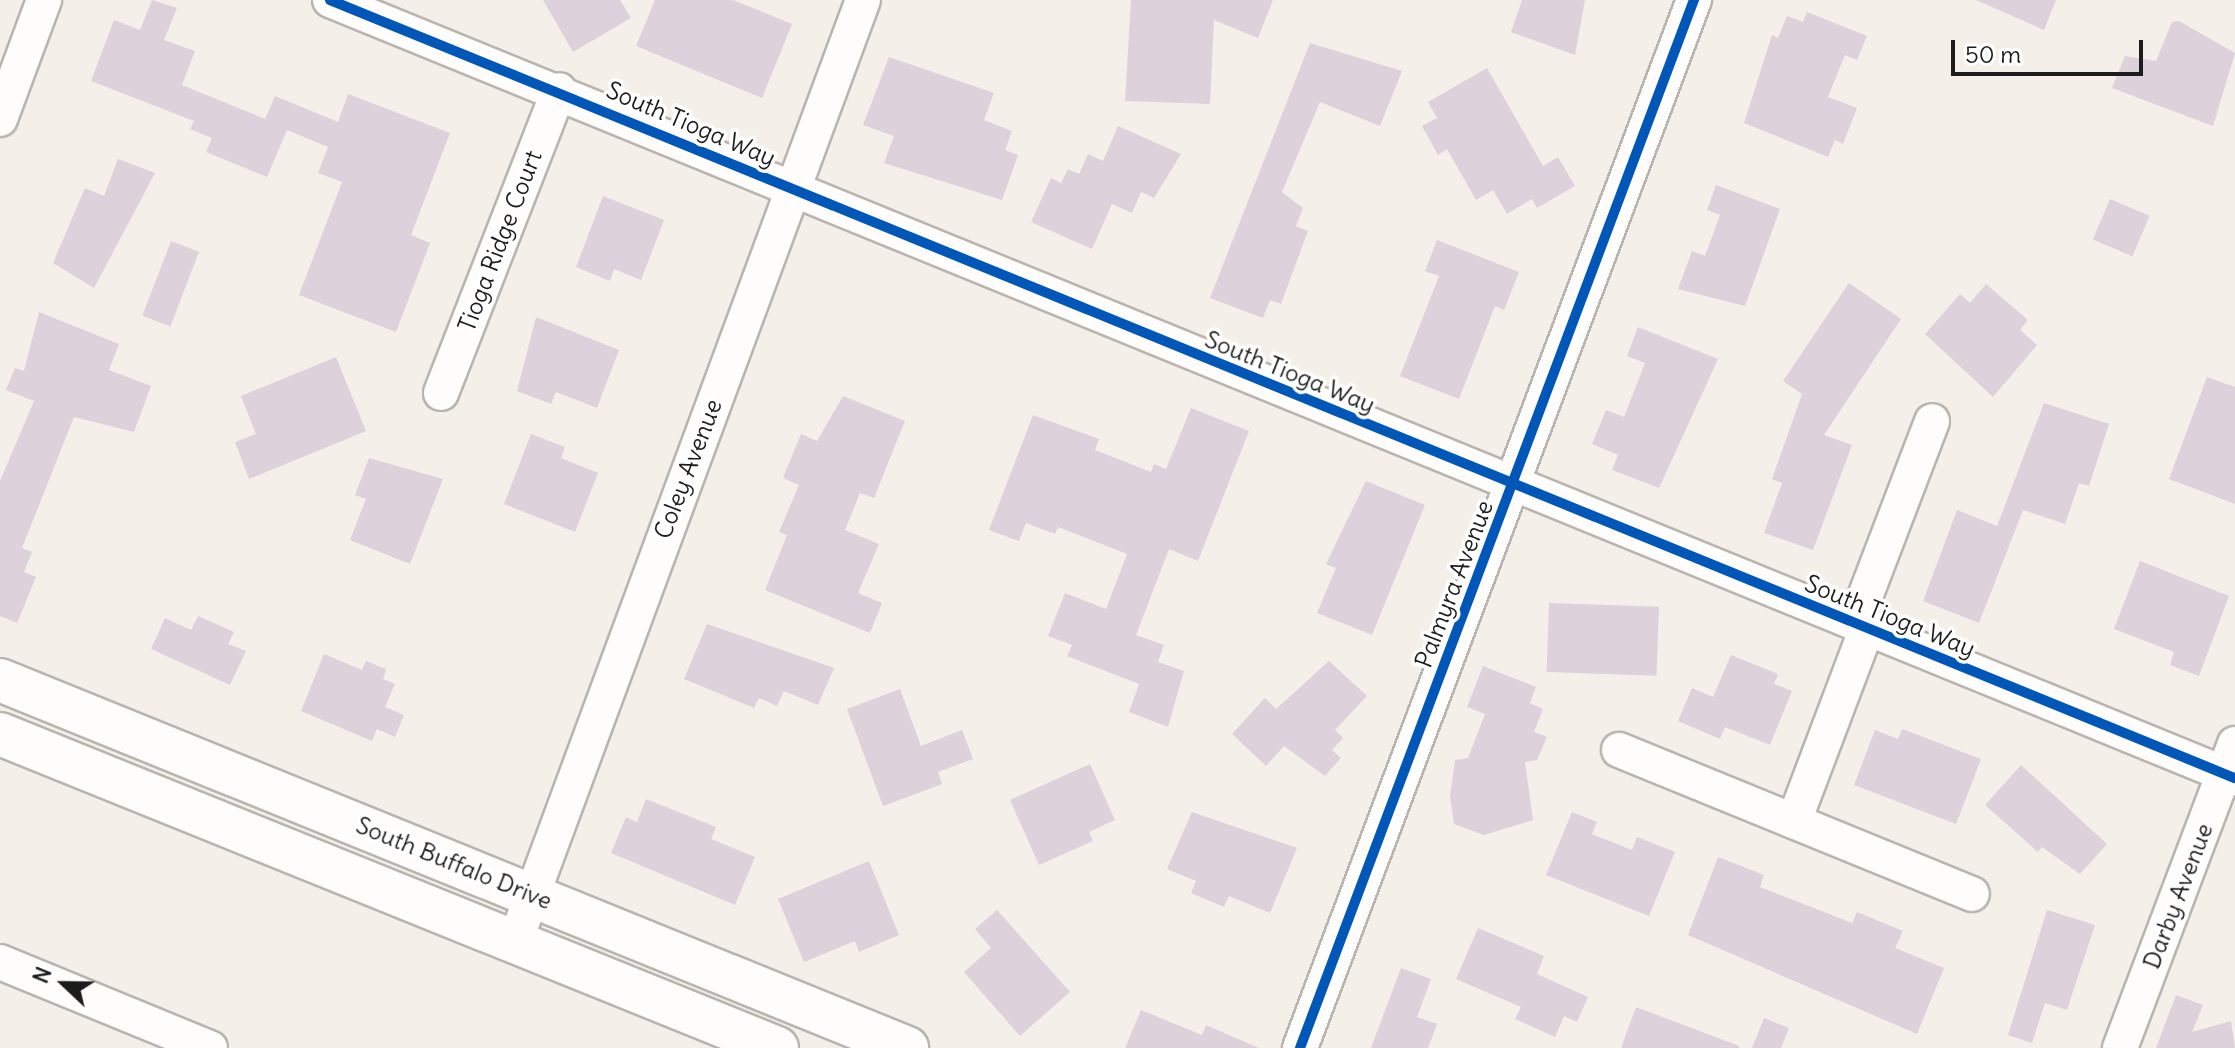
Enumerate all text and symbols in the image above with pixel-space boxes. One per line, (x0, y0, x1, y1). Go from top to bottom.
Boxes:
scale bar (1955, 24, 2147, 74)
text: 50 m (1965, 39, 2021, 69)
street label: South Tioga Way (602, 75, 780, 173)
street label: Tioga Ridge Court (452, 146, 548, 336)
street label: South Tioga Way (1201, 325, 1379, 419)
street label: Coley Avenue (648, 395, 728, 543)
street label: Palmyra Avenue (1409, 496, 1499, 672)
street label: South Tioga Way (1801, 569, 1979, 663)
street label: South Buffalo Drive (352, 811, 556, 915)
street label: Darby Avenue (2137, 819, 2219, 973)
north arrow (24, 944, 104, 1024)
text: N (26, 963, 58, 987)

